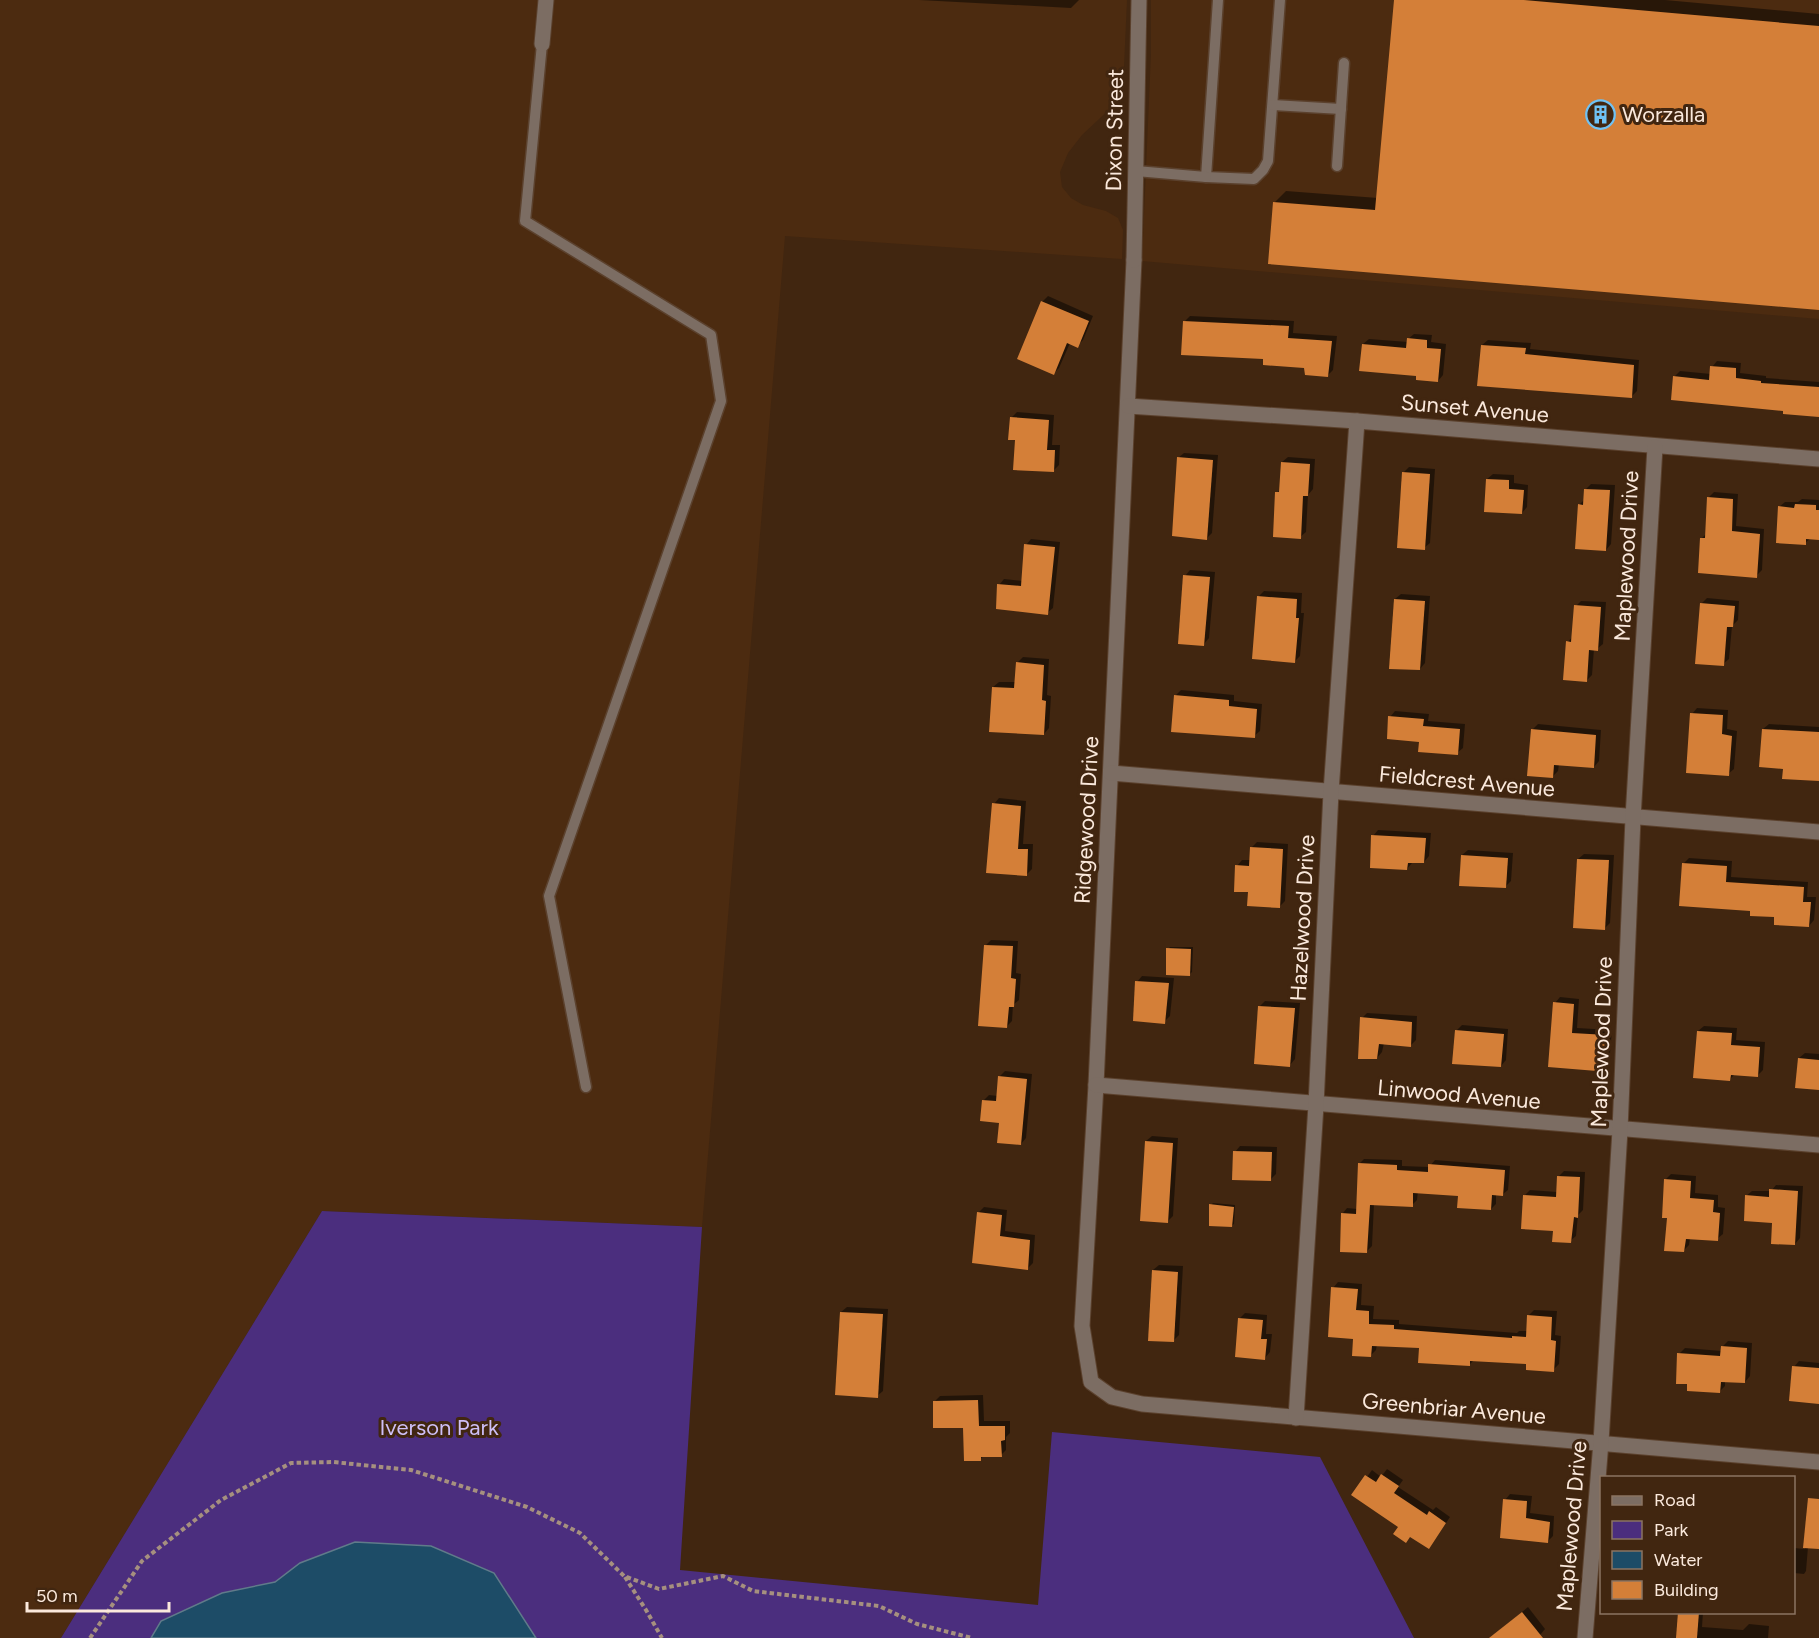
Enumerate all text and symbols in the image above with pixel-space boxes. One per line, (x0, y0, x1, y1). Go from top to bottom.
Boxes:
street label: Dixon Street (1100, 68, 1129, 192)
building icon: Worzalla (1585, 98, 1617, 130)
place label: Worzalla (1622, 101, 1705, 128)
street label: Sunset Avenue (1400, 389, 1550, 428)
street label: Maplewood Drive (1609, 470, 1644, 642)
street label: Ridgewood Drive (1069, 735, 1104, 905)
street label: Fieldcrest Avenue (1378, 760, 1556, 803)
street label: Hazelwood Drive (1285, 834, 1320, 1002)
street label: Maplewood Drive (1585, 956, 1618, 1128)
street label: Linwood Avenue (1376, 1074, 1542, 1115)
street label: Greenbriar Avenue (1361, 1387, 1547, 1430)
park label: Iverson Park (379, 1414, 499, 1441)
street label: Maplewood Drive (1551, 1440, 1592, 1612)
legend (1600, 1476, 1795, 1614)
text: Road (1654, 1489, 1695, 1511)
text: Park (1654, 1519, 1689, 1541)
text: Water (1654, 1549, 1702, 1571)
scale bar (27, 1575, 170, 1613)
text: Building (1654, 1579, 1719, 1601)
text: 50 m (36, 1585, 78, 1607)

